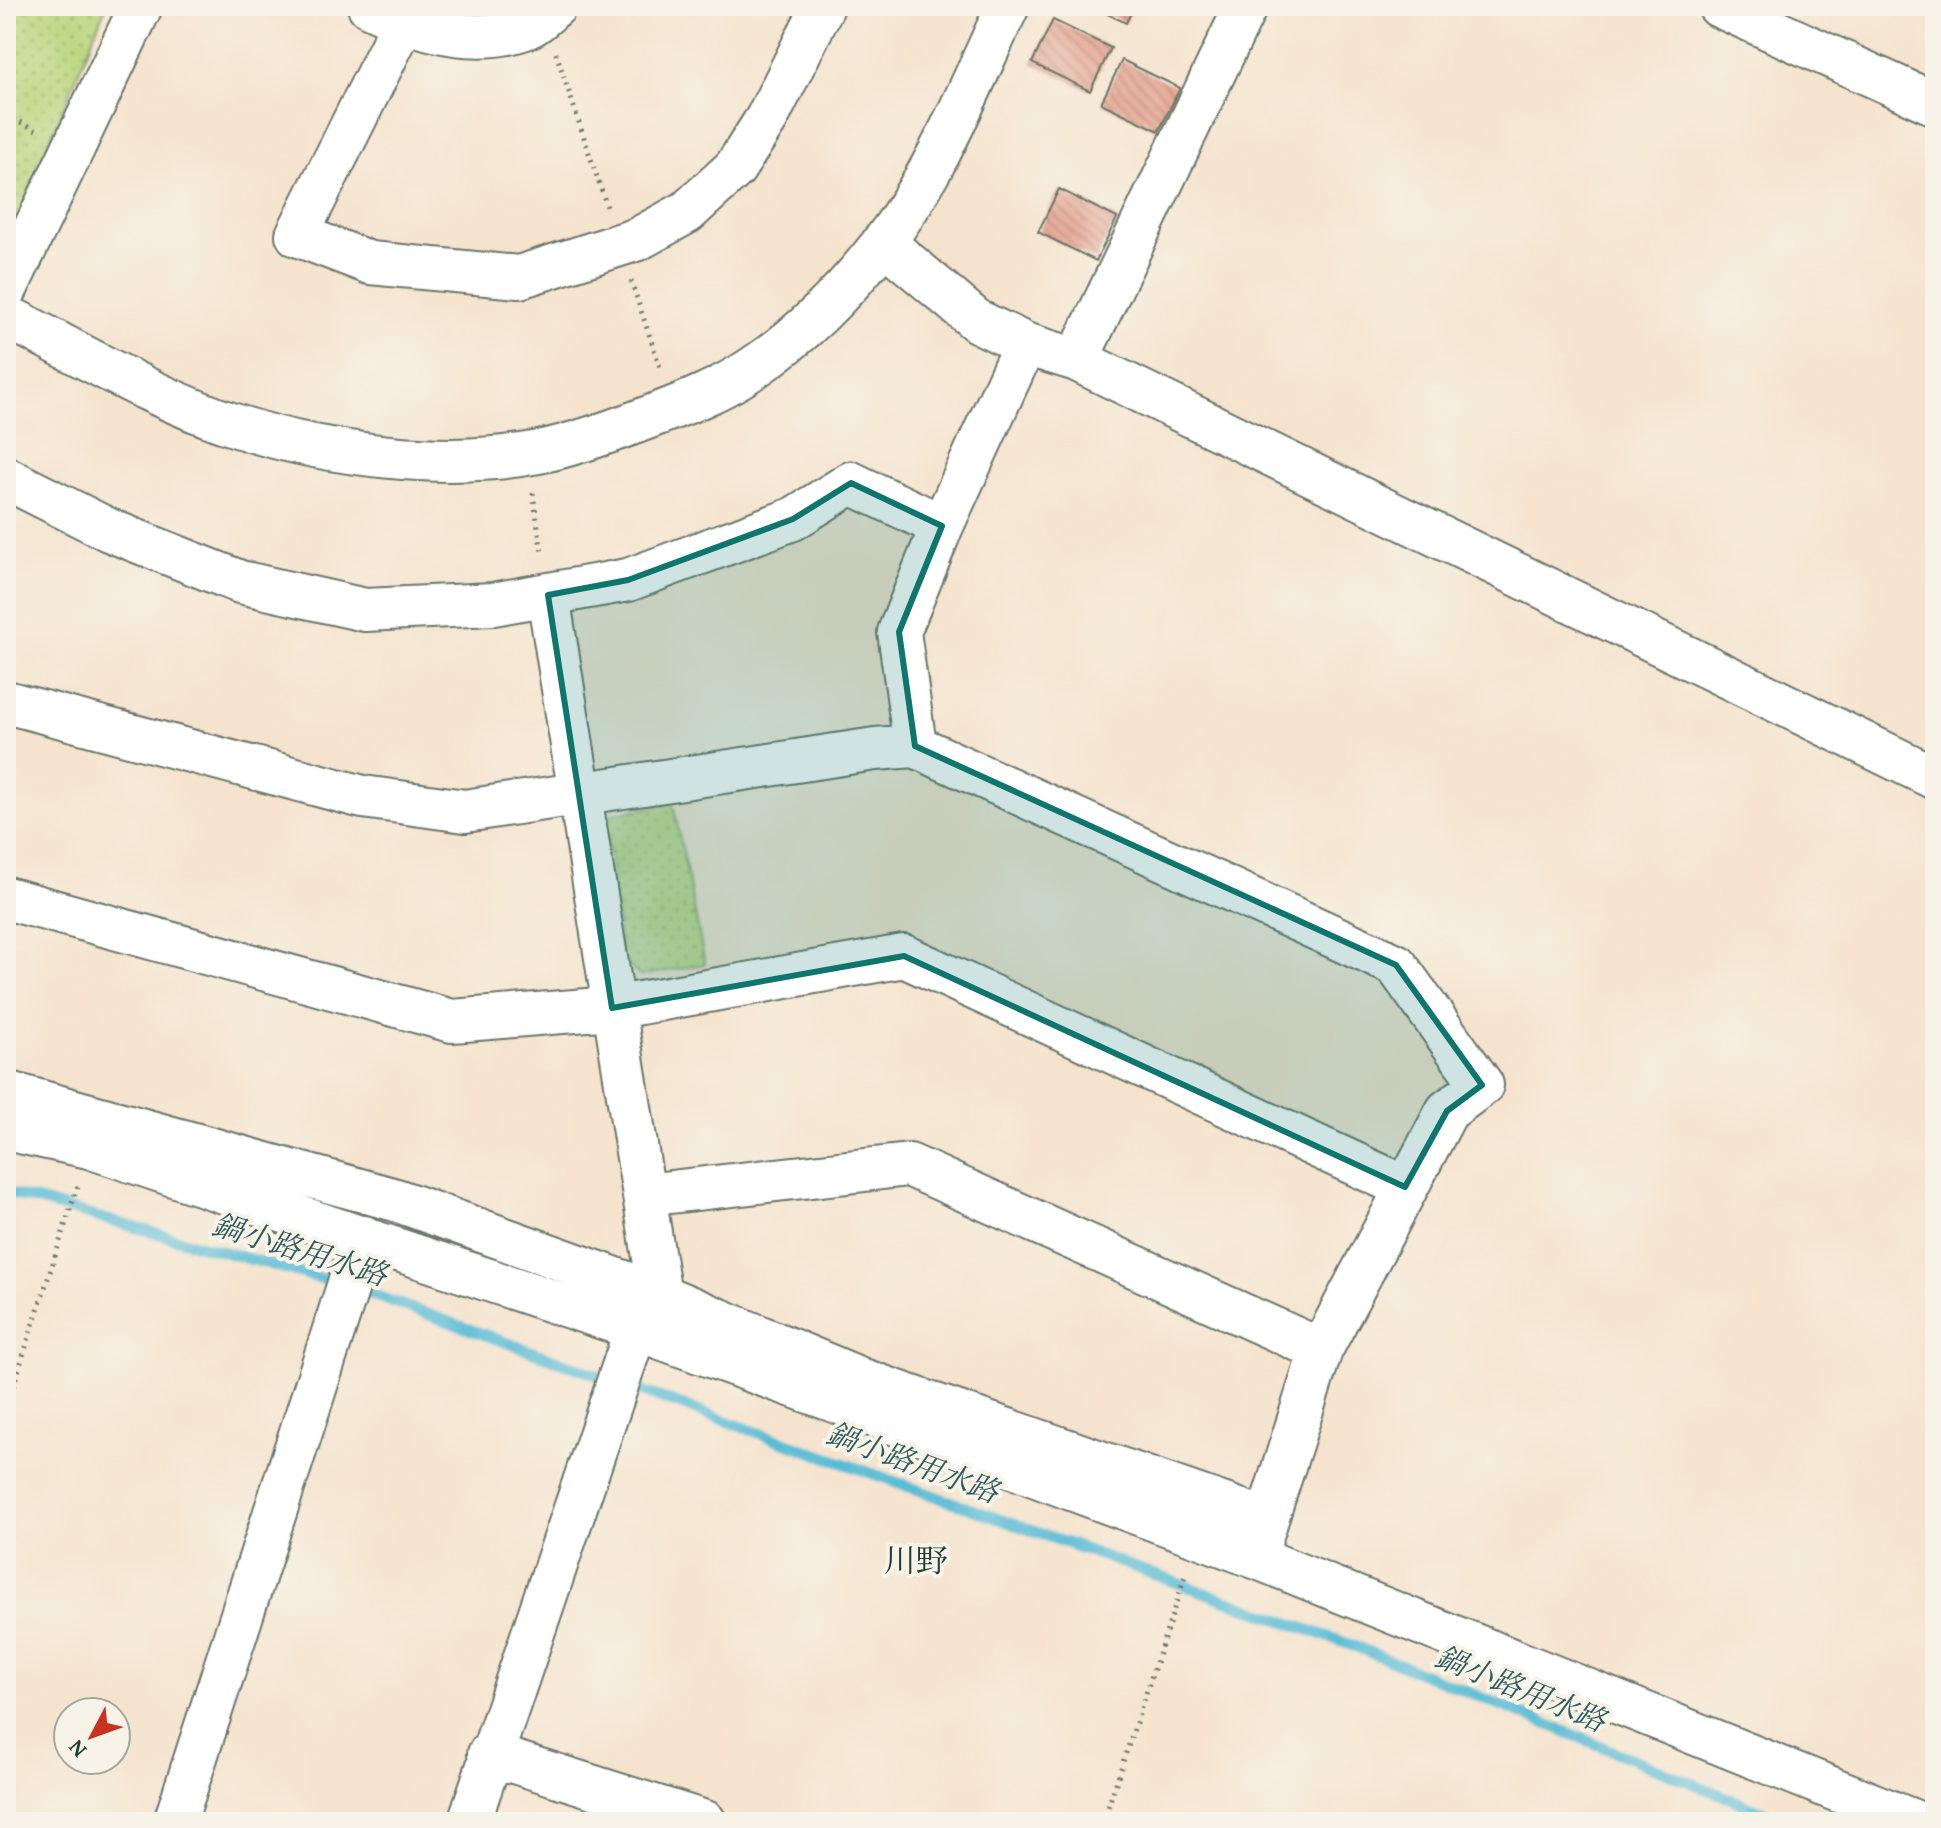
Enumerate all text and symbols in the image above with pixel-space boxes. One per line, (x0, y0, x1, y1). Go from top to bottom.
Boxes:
water label: 鍋小路用水路 (208, 1202, 394, 1297)
water label: 鍋小路用水路 (821, 1411, 1007, 1514)
district label: 川野 (884, 1537, 948, 1584)
water label: 鍋小路用水路 (1429, 1634, 1615, 1743)
north arrow (52, 1696, 132, 1776)
text: N (60, 1733, 94, 1765)

